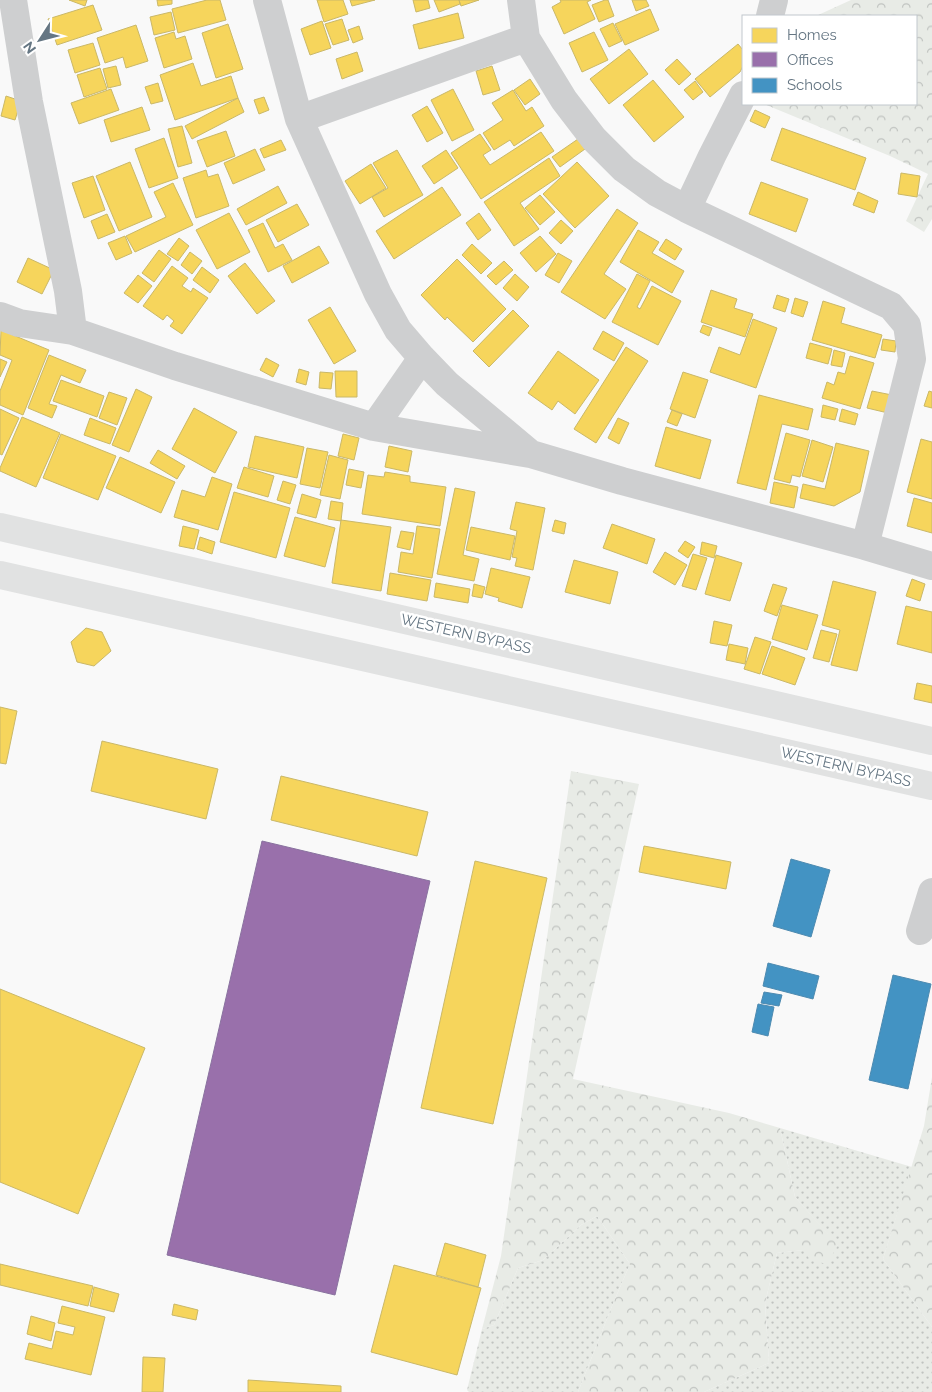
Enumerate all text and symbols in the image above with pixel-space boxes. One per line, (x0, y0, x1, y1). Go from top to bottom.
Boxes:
north arrow (15, 15, 65, 65)
legend (742, 15, 917, 105)
text: Homes (787, 26, 837, 44)
text: N (20, 39, 39, 57)
text: Offices (787, 51, 834, 69)
text: Schools (787, 76, 842, 94)
street label: WESTERN BYPASS (399, 610, 533, 658)
street label: WESTERN BYPASS (779, 743, 913, 791)

